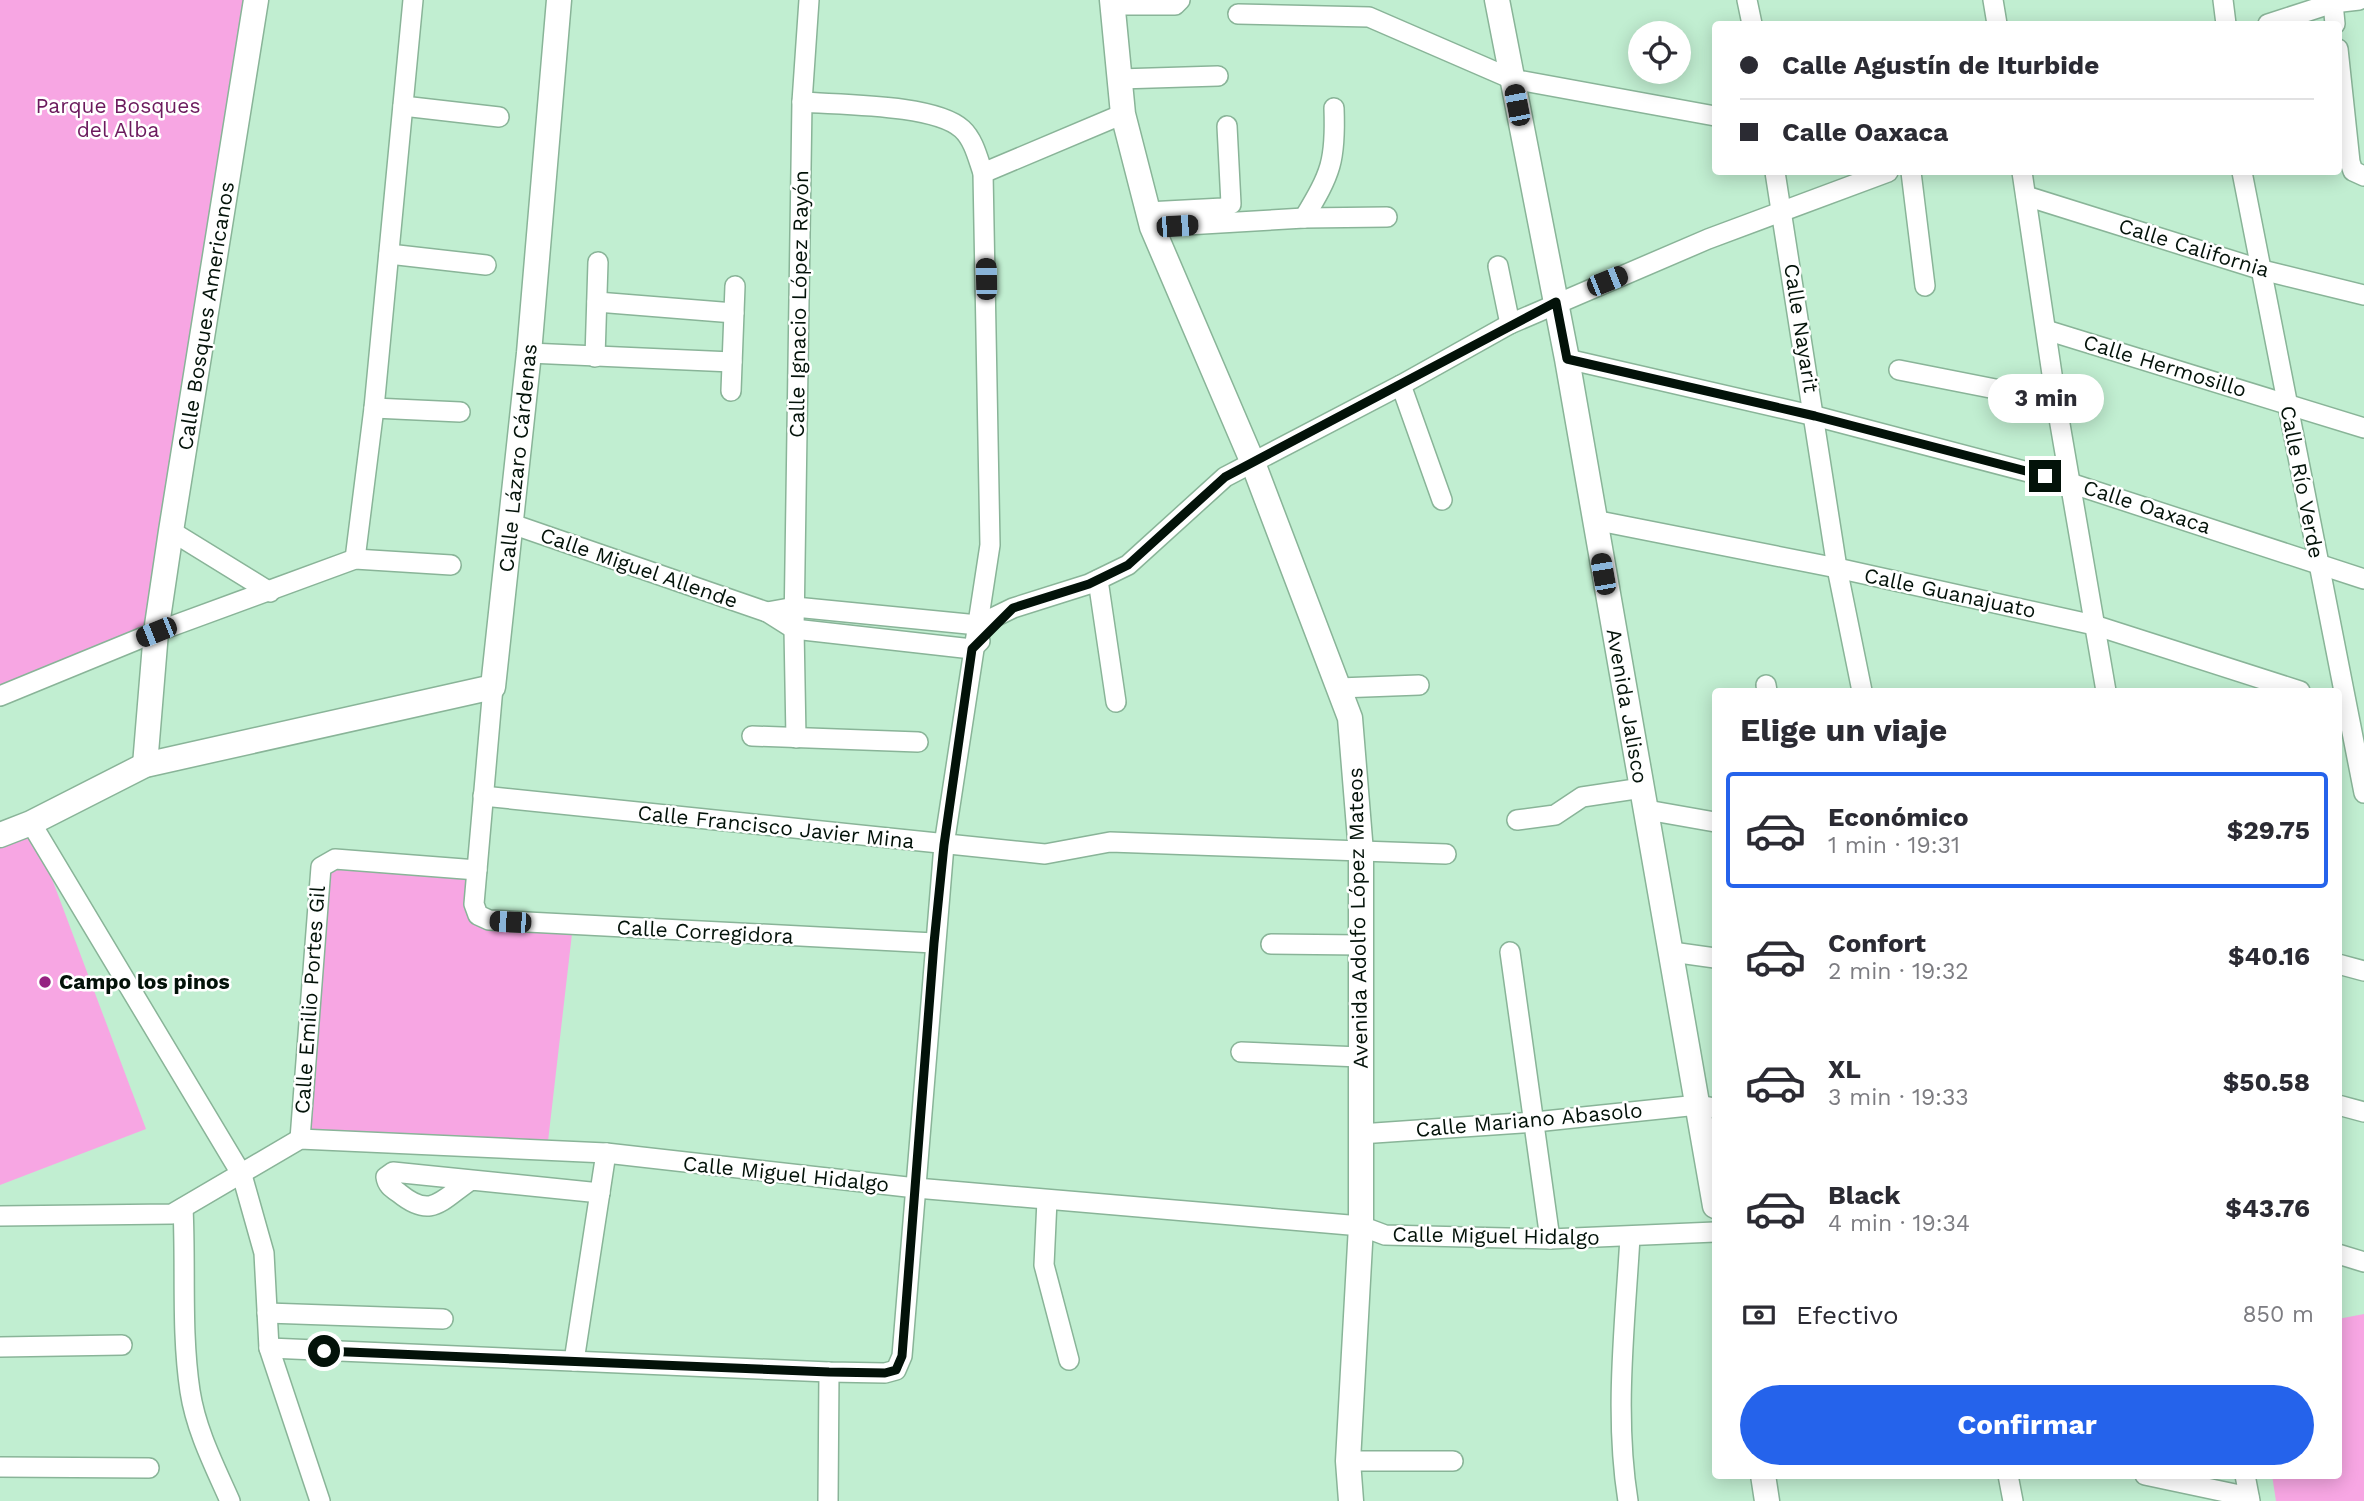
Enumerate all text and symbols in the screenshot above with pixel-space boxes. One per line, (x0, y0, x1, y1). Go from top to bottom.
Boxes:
map controls (1628, 21, 1691, 84)
button: locate (1628, 21, 1691, 84)
text: Calle Agustín de Iturbide (1782, 50, 2099, 80)
car (1503, 82, 1532, 128)
park label: Parque Bosques del Alba (35, 93, 201, 142)
text: Calle Oaxaca (1782, 117, 1948, 147)
street label: Calle Ignacio López Rayón (784, 170, 813, 438)
street label: Calle Bosques Americanos (172, 180, 239, 452)
street label: Calle California (2116, 213, 2273, 282)
car (1156, 214, 1199, 238)
car (976, 258, 997, 300)
street label: Calle Nayarit (1779, 262, 1824, 394)
car (1584, 263, 1631, 299)
street label: Calle Hermosillo (2081, 329, 2250, 402)
street label: Calle Lázaro Cárdenas (493, 342, 542, 573)
callout: 3 min (1987, 374, 2103, 424)
text: 3 min (2015, 385, 2077, 412)
street label: Calle Río Verde (2275, 403, 2330, 560)
route end (2029, 460, 2061, 492)
street label: Calle Oaxaca (2080, 474, 2214, 539)
street label: Calle Miguel Allende (537, 522, 741, 613)
car (1590, 551, 1617, 597)
street label: Calle Guanajuato (1862, 562, 2038, 623)
car (133, 614, 180, 650)
street label: Avenida Jalisco (1602, 627, 1653, 785)
text: Elige un viaje (1740, 711, 1947, 749)
street label: Avenida Adolfo López Mateos (1342, 767, 1373, 1069)
icon: car (1744, 799, 1807, 862)
street label: Calle Francisco Javier Mina (636, 800, 916, 853)
text: Económico (1828, 802, 1969, 832)
text: $29.75 (2227, 815, 2310, 845)
text: 1 min · 19:31 (1828, 832, 1960, 859)
street label: Calle Emilio Portes Gil (289, 884, 330, 1115)
car (489, 910, 532, 934)
street label: Calle Corregidora (616, 914, 794, 949)
icon: car (1744, 925, 1807, 988)
text: Confort (1828, 928, 1926, 958)
text: $40.16 (2228, 941, 2310, 971)
text: 2 min · 19:32 (1828, 958, 1969, 985)
place label: Campo los pinos (59, 969, 230, 994)
marker: Campo los pinos (37, 974, 53, 990)
icon: car (1744, 1051, 1807, 1114)
text: XL (1828, 1054, 1861, 1084)
text: $50.58 (2223, 1067, 2310, 1097)
text: 3 min · 19:33 (1828, 1084, 1969, 1111)
street label: Calle Mariano Abasolo (1414, 1097, 1643, 1142)
street label: Calle Miguel Hidalgo (682, 1150, 890, 1197)
icon: car (1744, 1177, 1807, 1240)
text: Black (1828, 1180, 1900, 1210)
text: $43.76 (2225, 1193, 2310, 1223)
text: 4 min · 19:34 (1828, 1210, 1970, 1237)
street label: Calle Miguel Hidalgo (1392, 1221, 1600, 1250)
icon: cash (1740, 1296, 1778, 1334)
text: Efectivo (1796, 1300, 1899, 1330)
text: 850 m (2242, 1301, 2314, 1328)
route start (308, 1335, 340, 1367)
button: Confirmar (1740, 1385, 2314, 1465)

